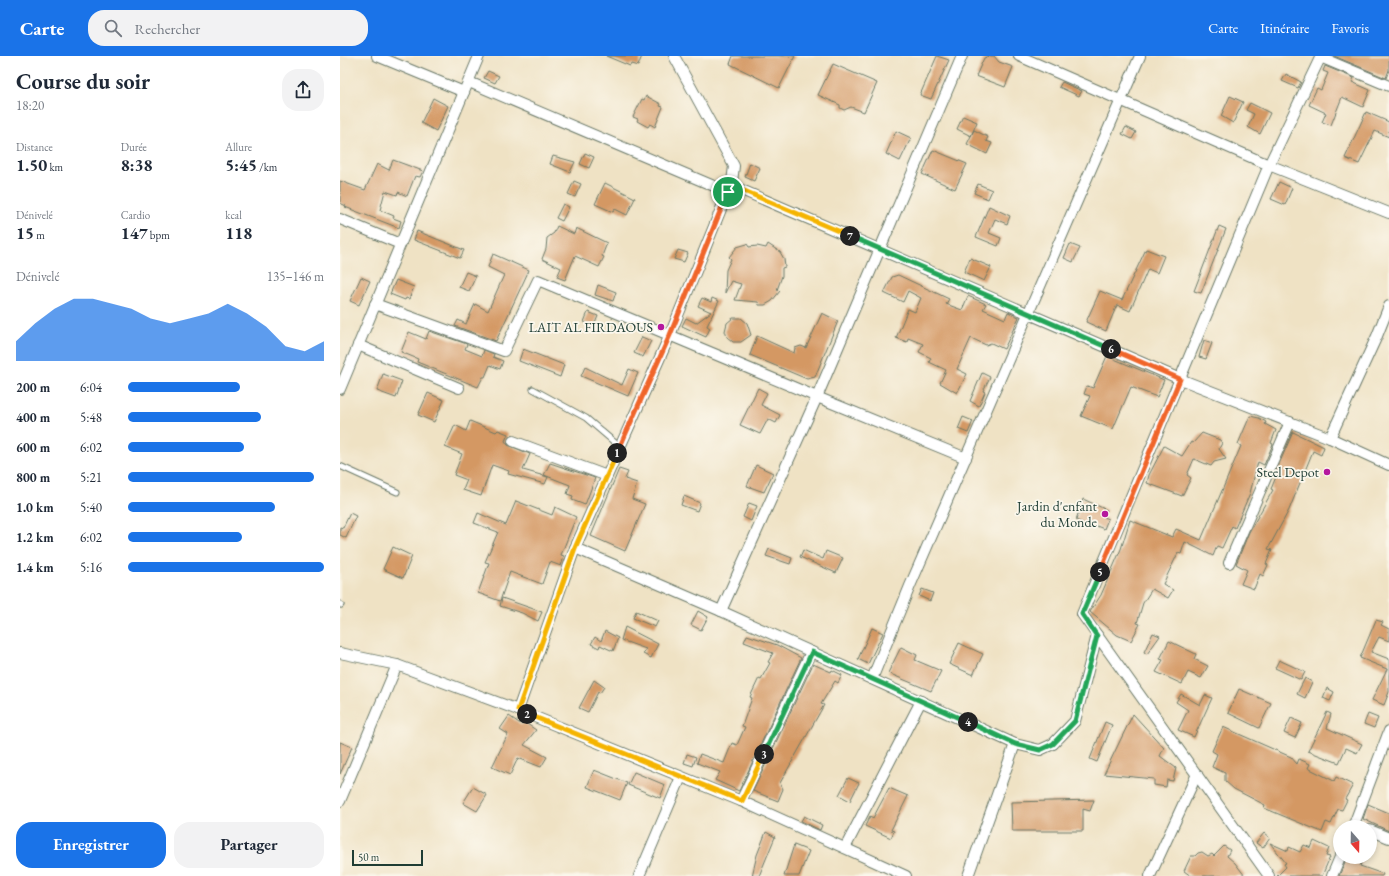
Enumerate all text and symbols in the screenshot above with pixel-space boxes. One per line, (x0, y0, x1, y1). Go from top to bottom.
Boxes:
search box (88, 10, 368, 46)
text: Carte (20, 16, 64, 41)
icon: search (102, 17, 124, 39)
text: Rechercher (134, 19, 200, 38)
text: Carte (1208, 19, 1238, 37)
text: Itinéraire (1260, 19, 1310, 37)
text: Favoris (1332, 19, 1369, 37)
text: Course du soir (16, 67, 150, 96)
button: share (282, 69, 324, 111)
text: 18:20 (16, 97, 44, 114)
text: Distance (16, 140, 53, 154)
text: Durée (121, 140, 147, 154)
text: Allure (225, 140, 252, 154)
text: 1.50 (16, 154, 47, 176)
text: 8:38 (121, 154, 152, 176)
text: 5:45 (225, 154, 257, 176)
text: km (47, 160, 63, 174)
text: /km (257, 160, 277, 174)
pin (711, 175, 745, 209)
icon: arrive (717, 181, 739, 203)
text: Dénivelé (16, 208, 53, 222)
text: Cardio (121, 208, 150, 222)
text: kcal (225, 208, 242, 222)
text: 15 (16, 222, 34, 244)
text: 147 (121, 222, 148, 244)
text: 118 (225, 222, 252, 244)
pin: 7 (840, 226, 860, 246)
text: m (34, 228, 45, 242)
text: bpm (148, 228, 170, 242)
text: 7 (847, 229, 853, 243)
text: Dénivelé (16, 268, 60, 285)
text: 135–146 m (267, 268, 324, 285)
place label: LAIT AL FIRDAOUS (529, 318, 653, 336)
marker: LAIT AL FIRDAOUS (656, 322, 666, 332)
pin: 6 (1101, 339, 1121, 359)
text: 6 (1108, 342, 1114, 356)
text: 200 m (16, 379, 50, 396)
text: 6:04 (80, 379, 102, 396)
text: 400 m (16, 409, 50, 426)
text: 5:48 (80, 409, 102, 426)
text: 600 m (16, 439, 50, 456)
text: 6:02 (80, 439, 102, 456)
pin: 1 (607, 443, 627, 463)
text: 1 (614, 446, 620, 460)
place label: Steel Depot (1257, 463, 1320, 481)
marker: Steel Depot (1322, 467, 1332, 477)
text: 800 m (16, 469, 50, 486)
text: 5:21 (80, 469, 102, 486)
place label: Jardin d'enfant du Monde (1016, 497, 1098, 531)
text: 1.0 km (16, 499, 54, 516)
text: 5:40 (80, 499, 102, 516)
marker: Jardin d'enfant du Monde (1100, 509, 1110, 519)
text: 1.2 km (16, 529, 54, 546)
text: 6:02 (80, 529, 102, 546)
text: 1.4 km (16, 559, 54, 576)
text: 5:16 (80, 559, 102, 576)
pin: 5 (1090, 562, 1110, 582)
text: 5 (1097, 565, 1103, 579)
pin: 2 (517, 704, 537, 724)
text: 2 (524, 707, 530, 721)
pin: 4 (958, 712, 978, 732)
text: 4 (965, 715, 971, 729)
pin: 3 (754, 744, 774, 764)
text: 3 (761, 747, 767, 761)
north arrow (1333, 820, 1377, 864)
map controls (1333, 820, 1377, 864)
button: Enregistrer (16, 822, 166, 868)
button: Partager (174, 822, 324, 868)
scale bar (352, 848, 423, 867)
text: 50 m (358, 850, 379, 864)

